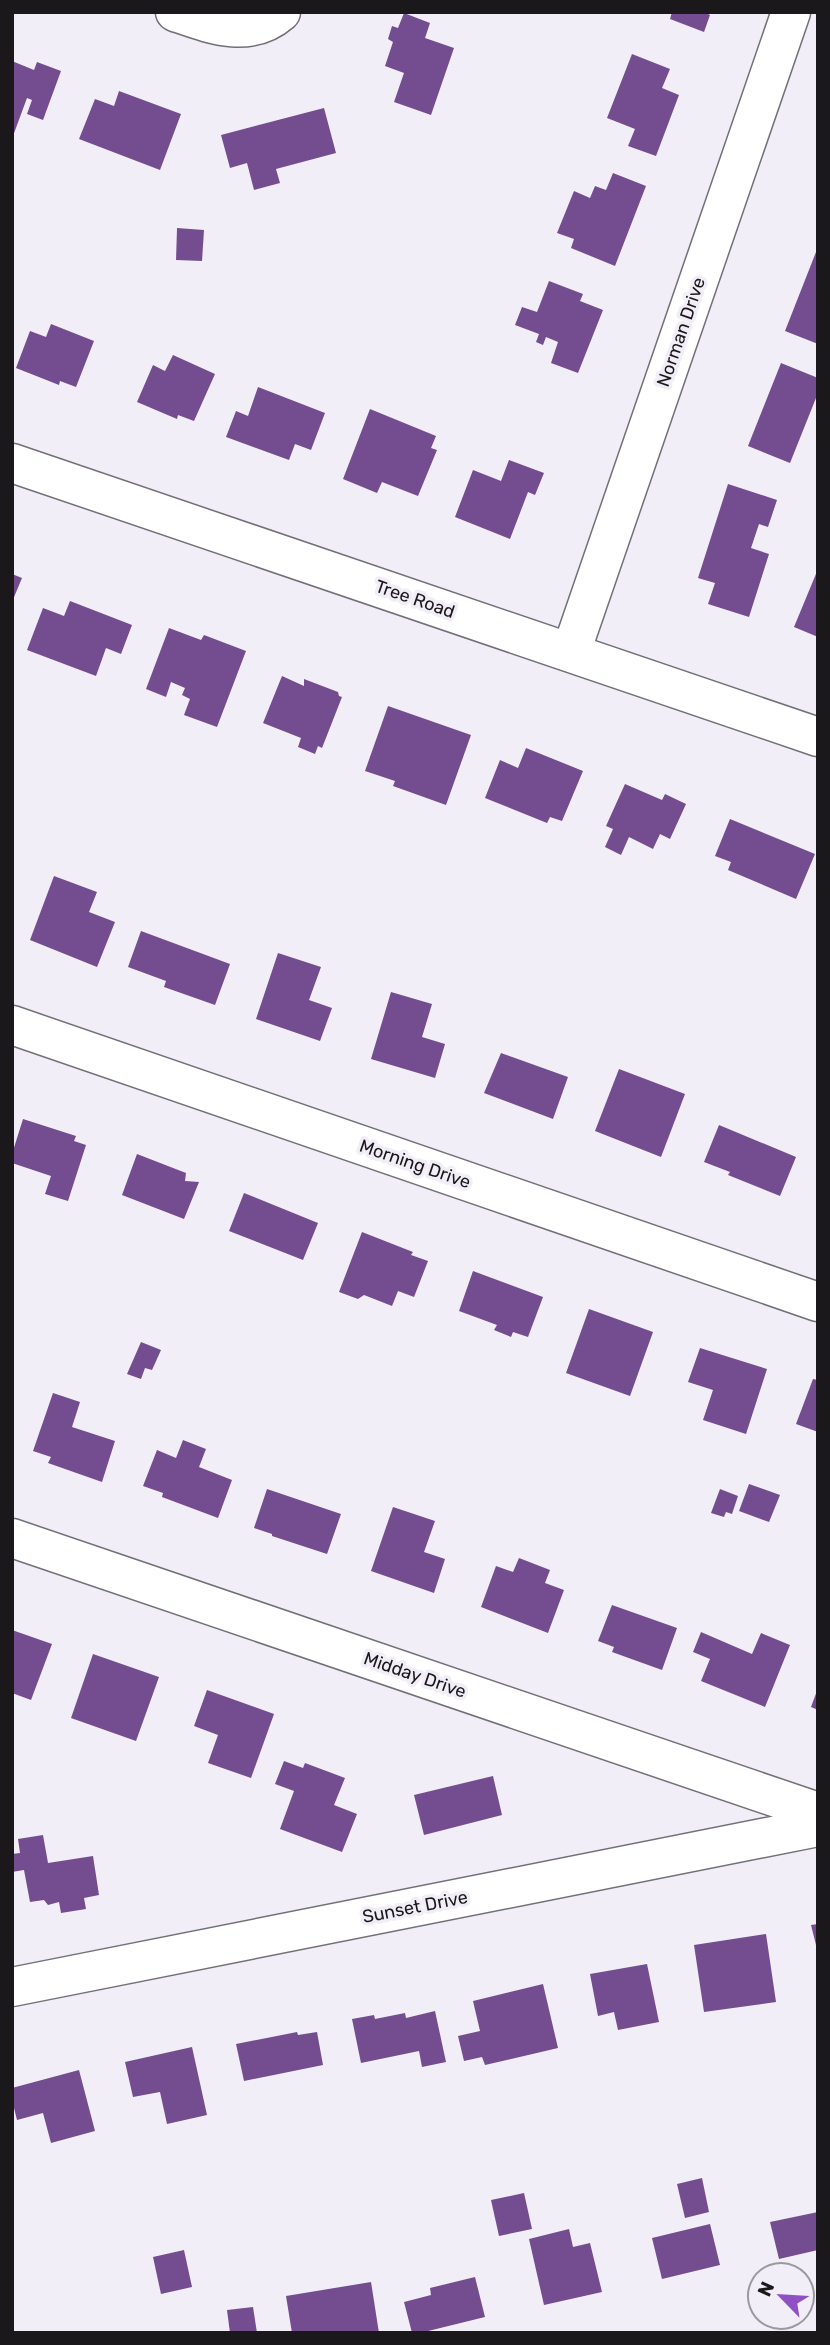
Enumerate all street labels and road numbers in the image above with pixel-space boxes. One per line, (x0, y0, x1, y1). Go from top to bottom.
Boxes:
street label: Norman Drive (652, 274, 710, 390)
street label: Tree Road (372, 575, 458, 623)
street label: Morning Drive (357, 1135, 473, 1193)
street label: Midday Drive (361, 1647, 469, 1703)
street label: Sunset Drive (360, 1886, 470, 1928)

